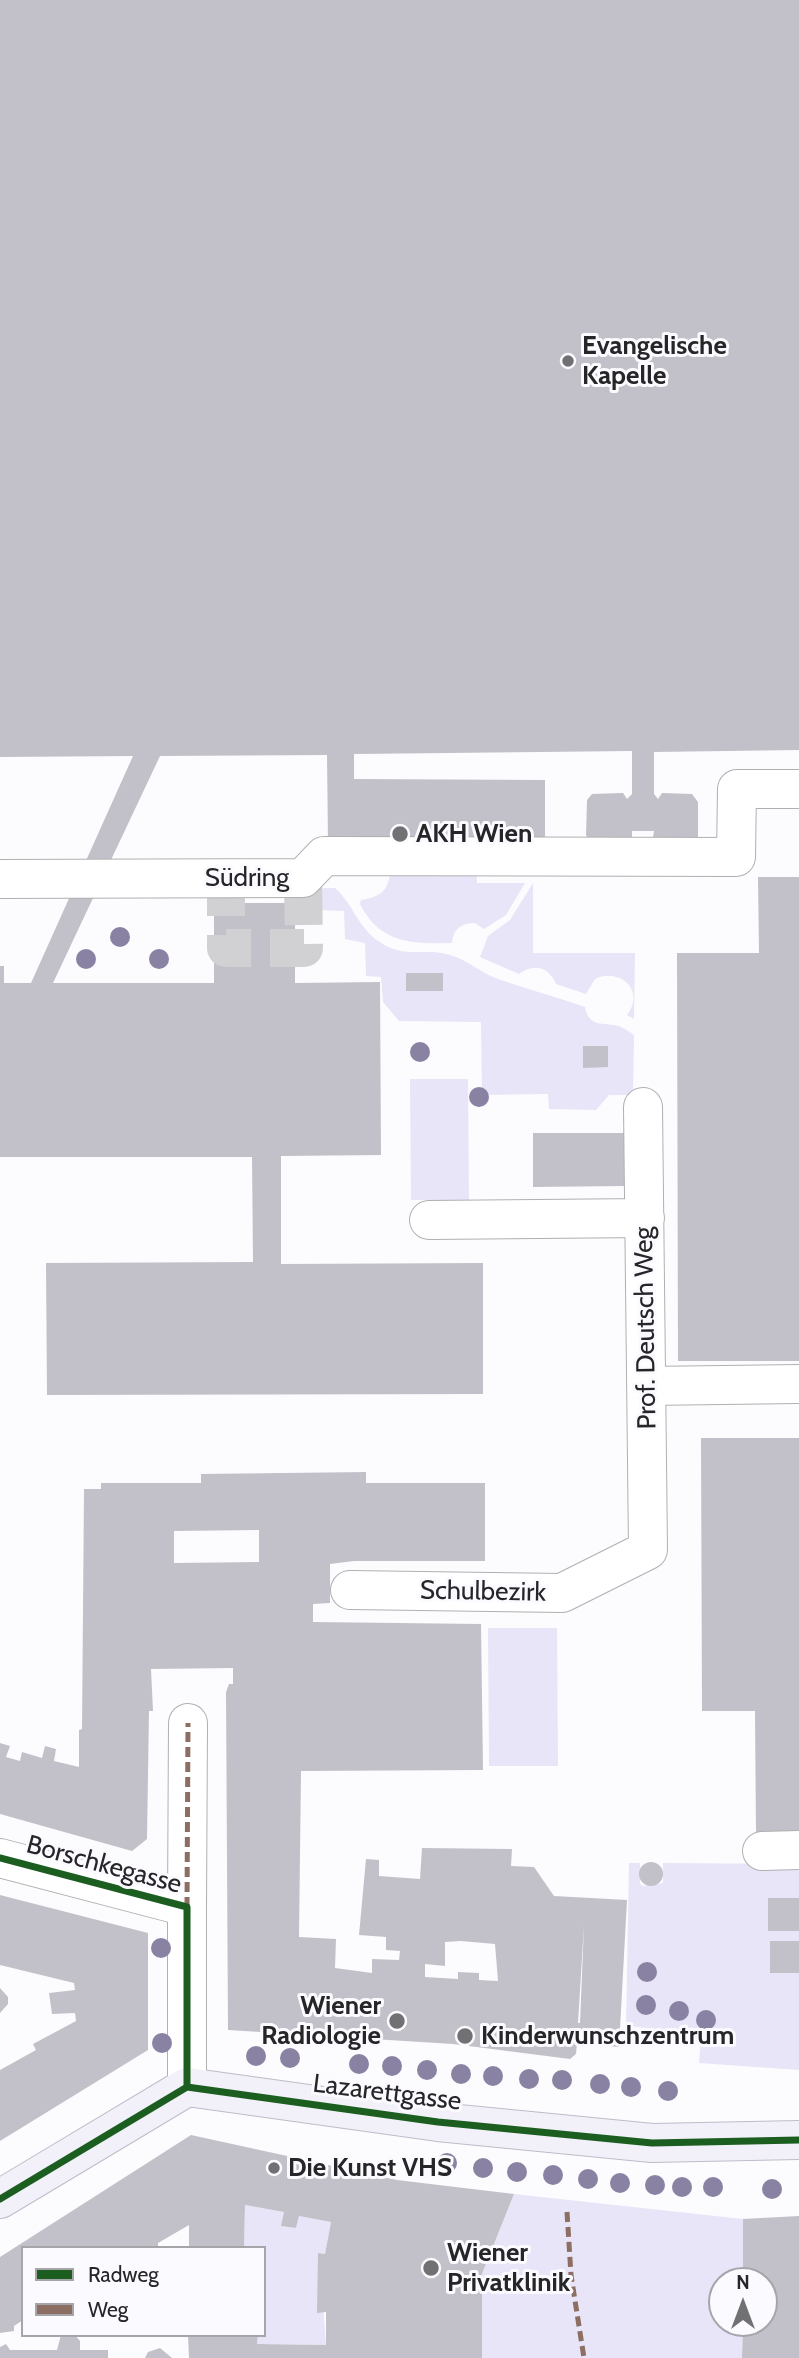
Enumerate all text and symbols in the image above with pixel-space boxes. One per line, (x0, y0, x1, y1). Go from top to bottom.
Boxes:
place label: Evangelische Kapelle (582, 330, 727, 392)
marker: Evangelische Kapelle (560, 353, 576, 369)
place label: AKH Wien (416, 818, 532, 850)
marker: AKH Wien (390, 824, 410, 844)
street label: Südring (205, 862, 289, 894)
street label: Prof. Deutsch Weg (629, 1226, 663, 1430)
street label: Schulbezirk (420, 1575, 546, 1609)
street label: Borschkegasse (23, 1829, 185, 1901)
place label: Wiener Radiologie (261, 1990, 381, 2052)
marker: Wiener Radiologie (387, 2011, 407, 2031)
place label: Kinderwunschzentrum (481, 2020, 734, 2052)
marker: Kinderwunschzentrum (455, 2026, 475, 2046)
street label: Lazarettgasse (311, 2068, 463, 2118)
place label: Die Kunst VHS (288, 2152, 452, 2184)
marker: Die Kunst VHS (266, 2160, 282, 2176)
place label: Wiener Privatklinik (447, 2237, 570, 2298)
legend (21, 2246, 266, 2337)
marker: Wiener Privatklinik (421, 2258, 441, 2278)
text: Radweg (88, 2262, 159, 2287)
north arrow (708, 2267, 778, 2337)
text: N (736, 2271, 750, 2294)
text: Weg (88, 2297, 128, 2322)

